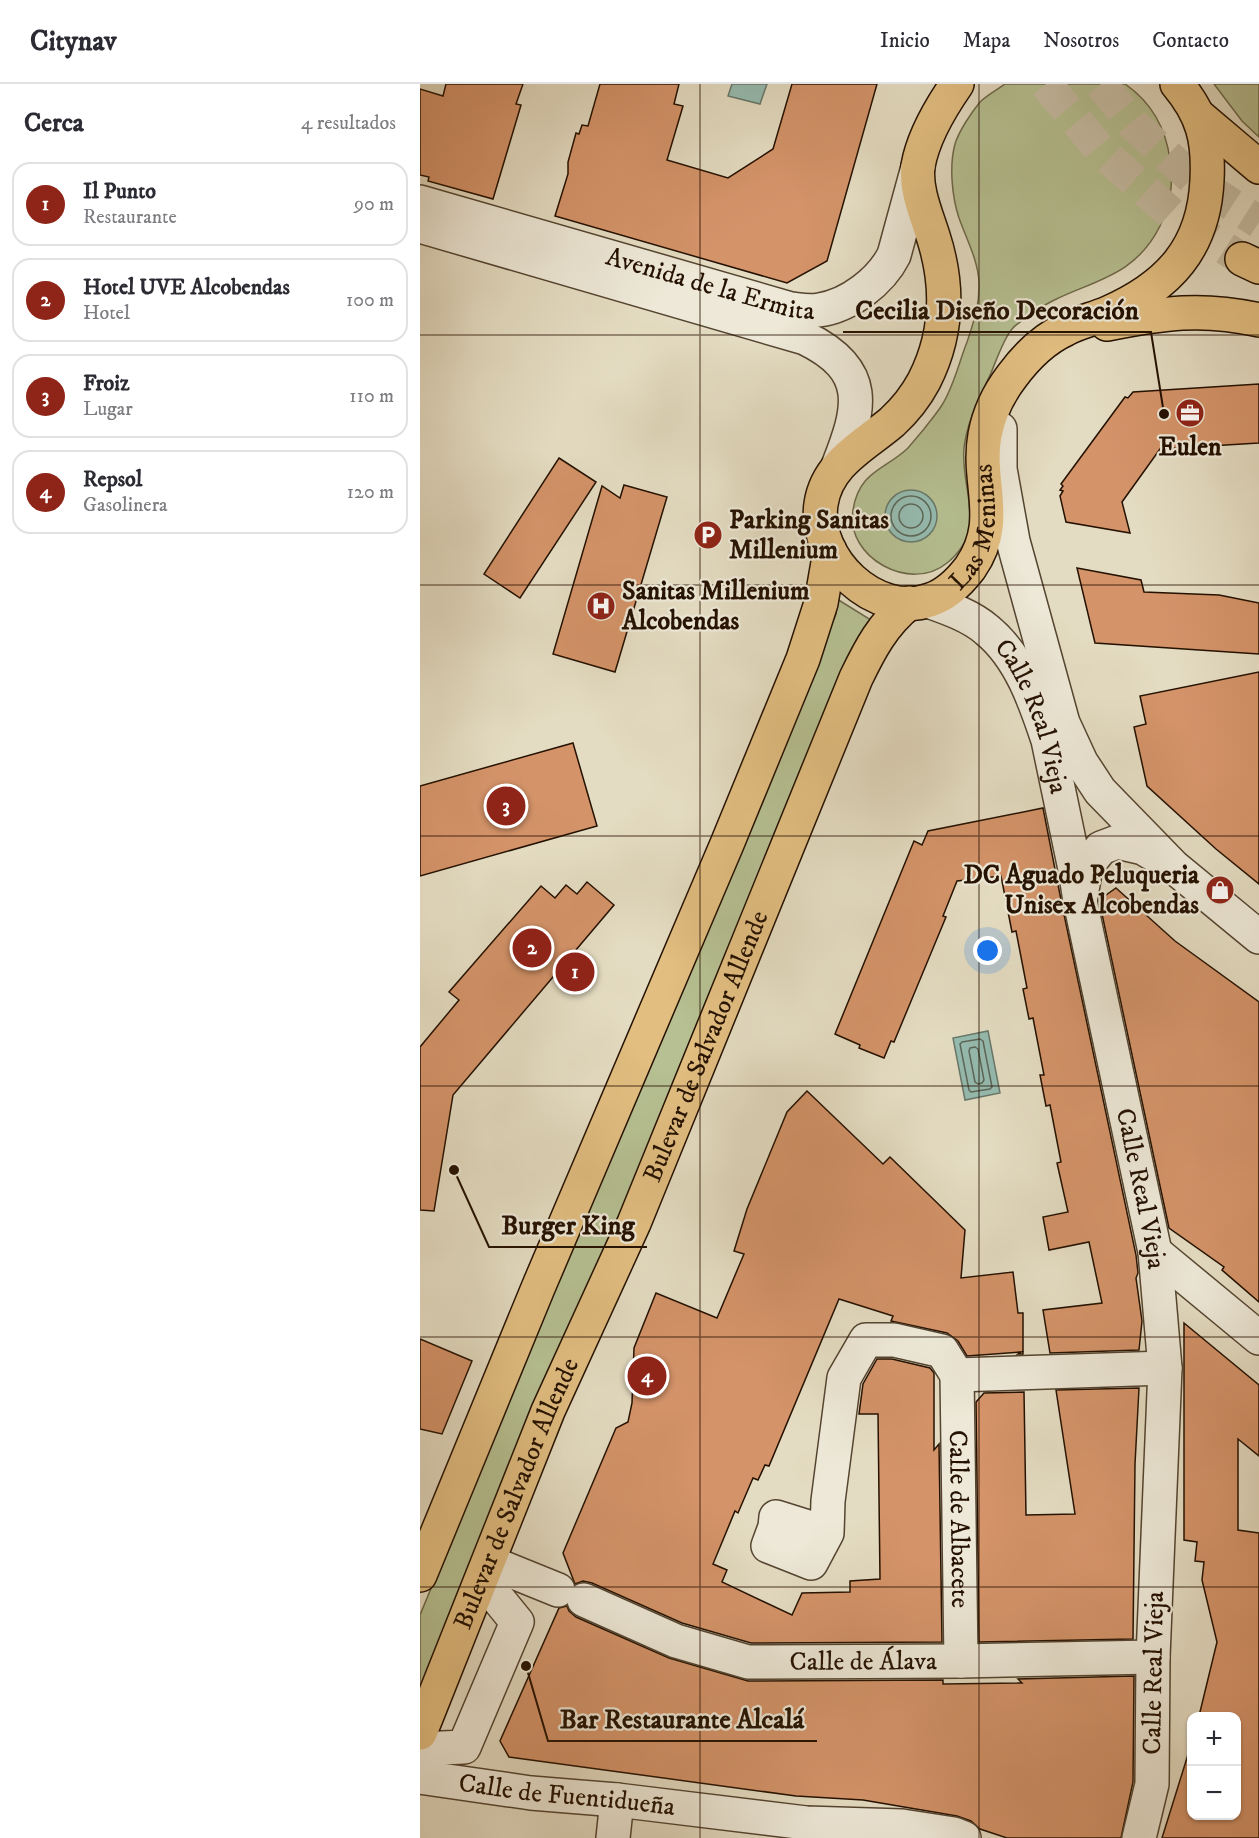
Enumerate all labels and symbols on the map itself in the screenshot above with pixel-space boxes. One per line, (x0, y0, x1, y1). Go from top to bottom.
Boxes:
street label: Avenida de la Ermita (602, 240, 815, 327)
callout: Cecilia Diseño Decoración (843, 287, 1151, 332)
text: Cecilia Diseño Decoración (855, 294, 1140, 328)
office icon: Eulen (1174, 397, 1206, 429)
place label: Eulen (1158, 431, 1222, 464)
street label: Las Meninas (942, 463, 1004, 597)
place label: Parking Sanitas Millenium (729, 504, 889, 567)
parking icon: Parking Sanitas Millenium (692, 519, 724, 551)
place label: Sanitas Millenium Alcobendas (621, 575, 810, 638)
hospital icon: Sanitas Millenium Alcobendas (585, 590, 617, 622)
street label: Calle Real Vieja (987, 632, 1075, 796)
pin: 3 (486, 784, 526, 828)
place label: DC Aguado Peluqueria Unisex Alcobendas (963, 859, 1200, 922)
shop icon: DC Aguado Peluqueria Unisex Alcobendas (1204, 874, 1236, 906)
street label: Bulevar de Salvador Allende (636, 906, 776, 1187)
pin: 2 (512, 926, 552, 970)
your location (973, 936, 1002, 965)
pin: 1 (556, 950, 594, 994)
street label: Calle Real Vieja (1108, 1105, 1173, 1270)
callout: Burger King (489, 1202, 647, 1247)
text: Burger King (501, 1209, 636, 1243)
street label: Bulevar de Salvador Allende (446, 1353, 587, 1634)
pin: 4 (628, 1354, 666, 1398)
street label: Calle de Albacete (941, 1430, 977, 1608)
street label: Calle Real Vieja (1136, 1591, 1172, 1755)
street label: Calle de Álava (789, 1644, 937, 1678)
callout: Bar Restaurante Alcalá (548, 1696, 817, 1741)
text: Bar Restaurante Alcalá (560, 1703, 805, 1737)
street label: Calle de Fuentidueña (456, 1766, 677, 1823)

